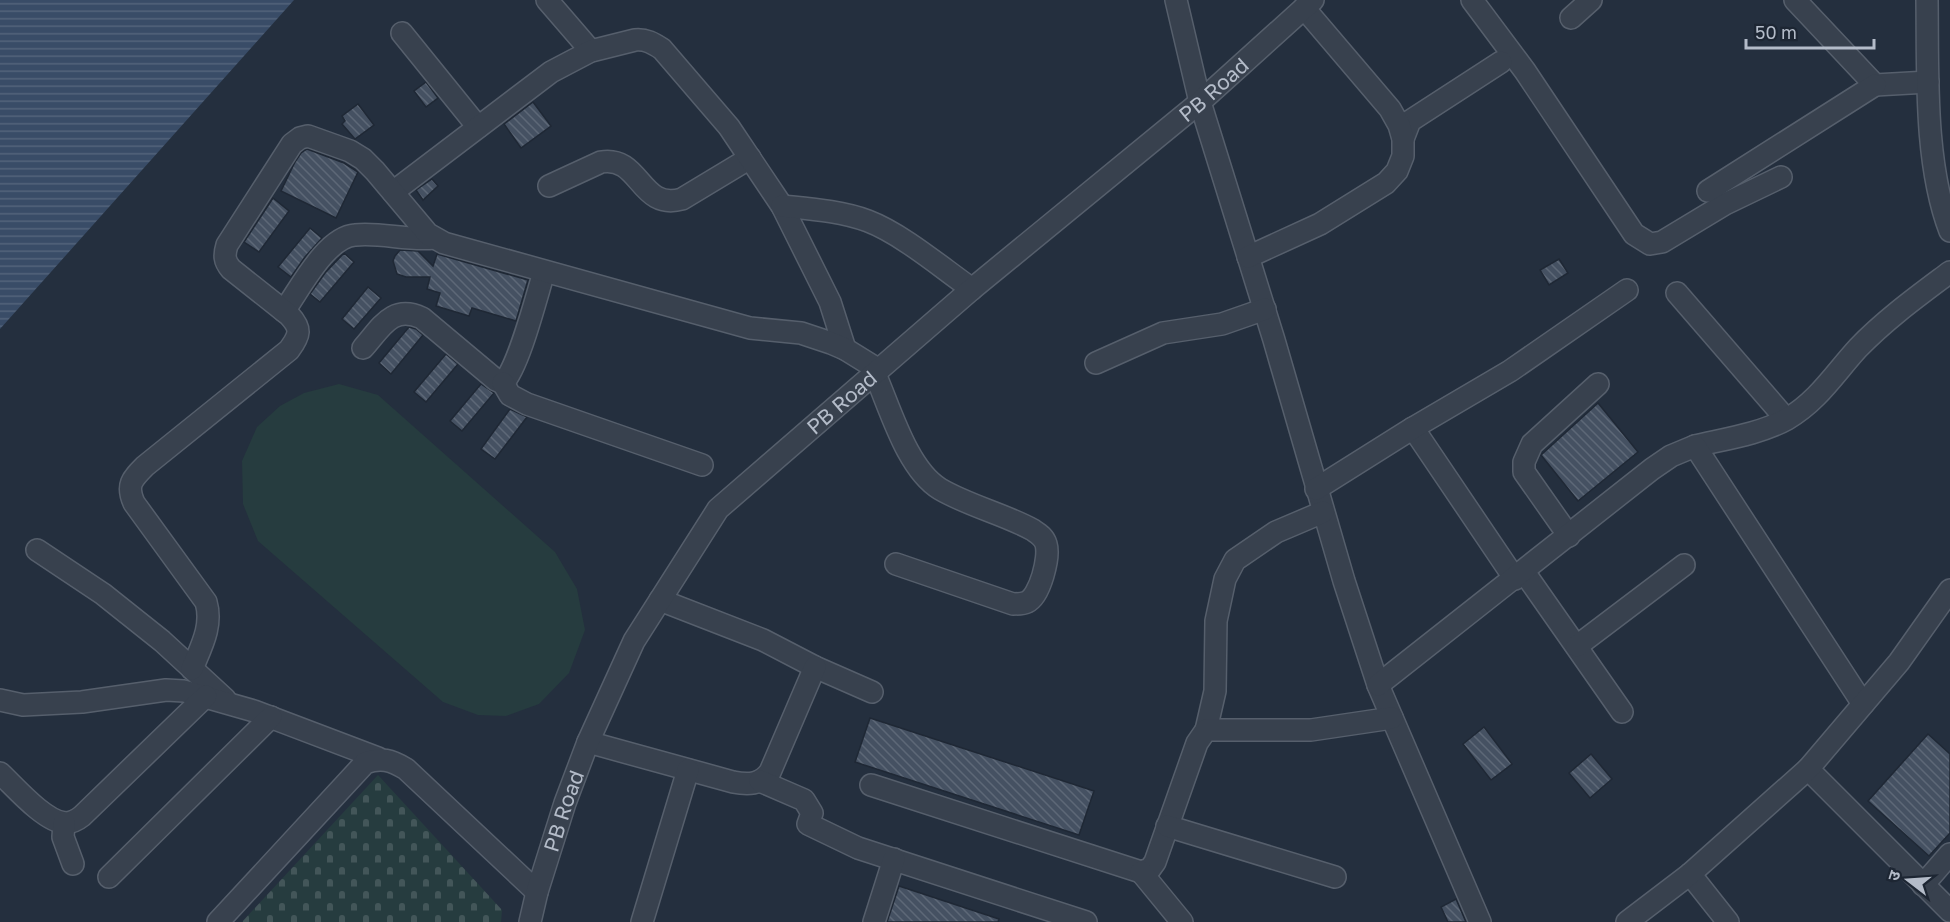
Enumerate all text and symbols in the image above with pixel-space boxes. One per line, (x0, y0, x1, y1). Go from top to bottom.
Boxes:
scale bar (1746, 12, 1874, 50)
text: 50 m (1755, 21, 1797, 43)
street label: PB Road (1173, 52, 1254, 127)
street label: PB Road (801, 365, 882, 440)
street label: PB Road (537, 766, 589, 855)
north arrow (1878, 850, 1938, 910)
text: उ (1883, 868, 1905, 883)

